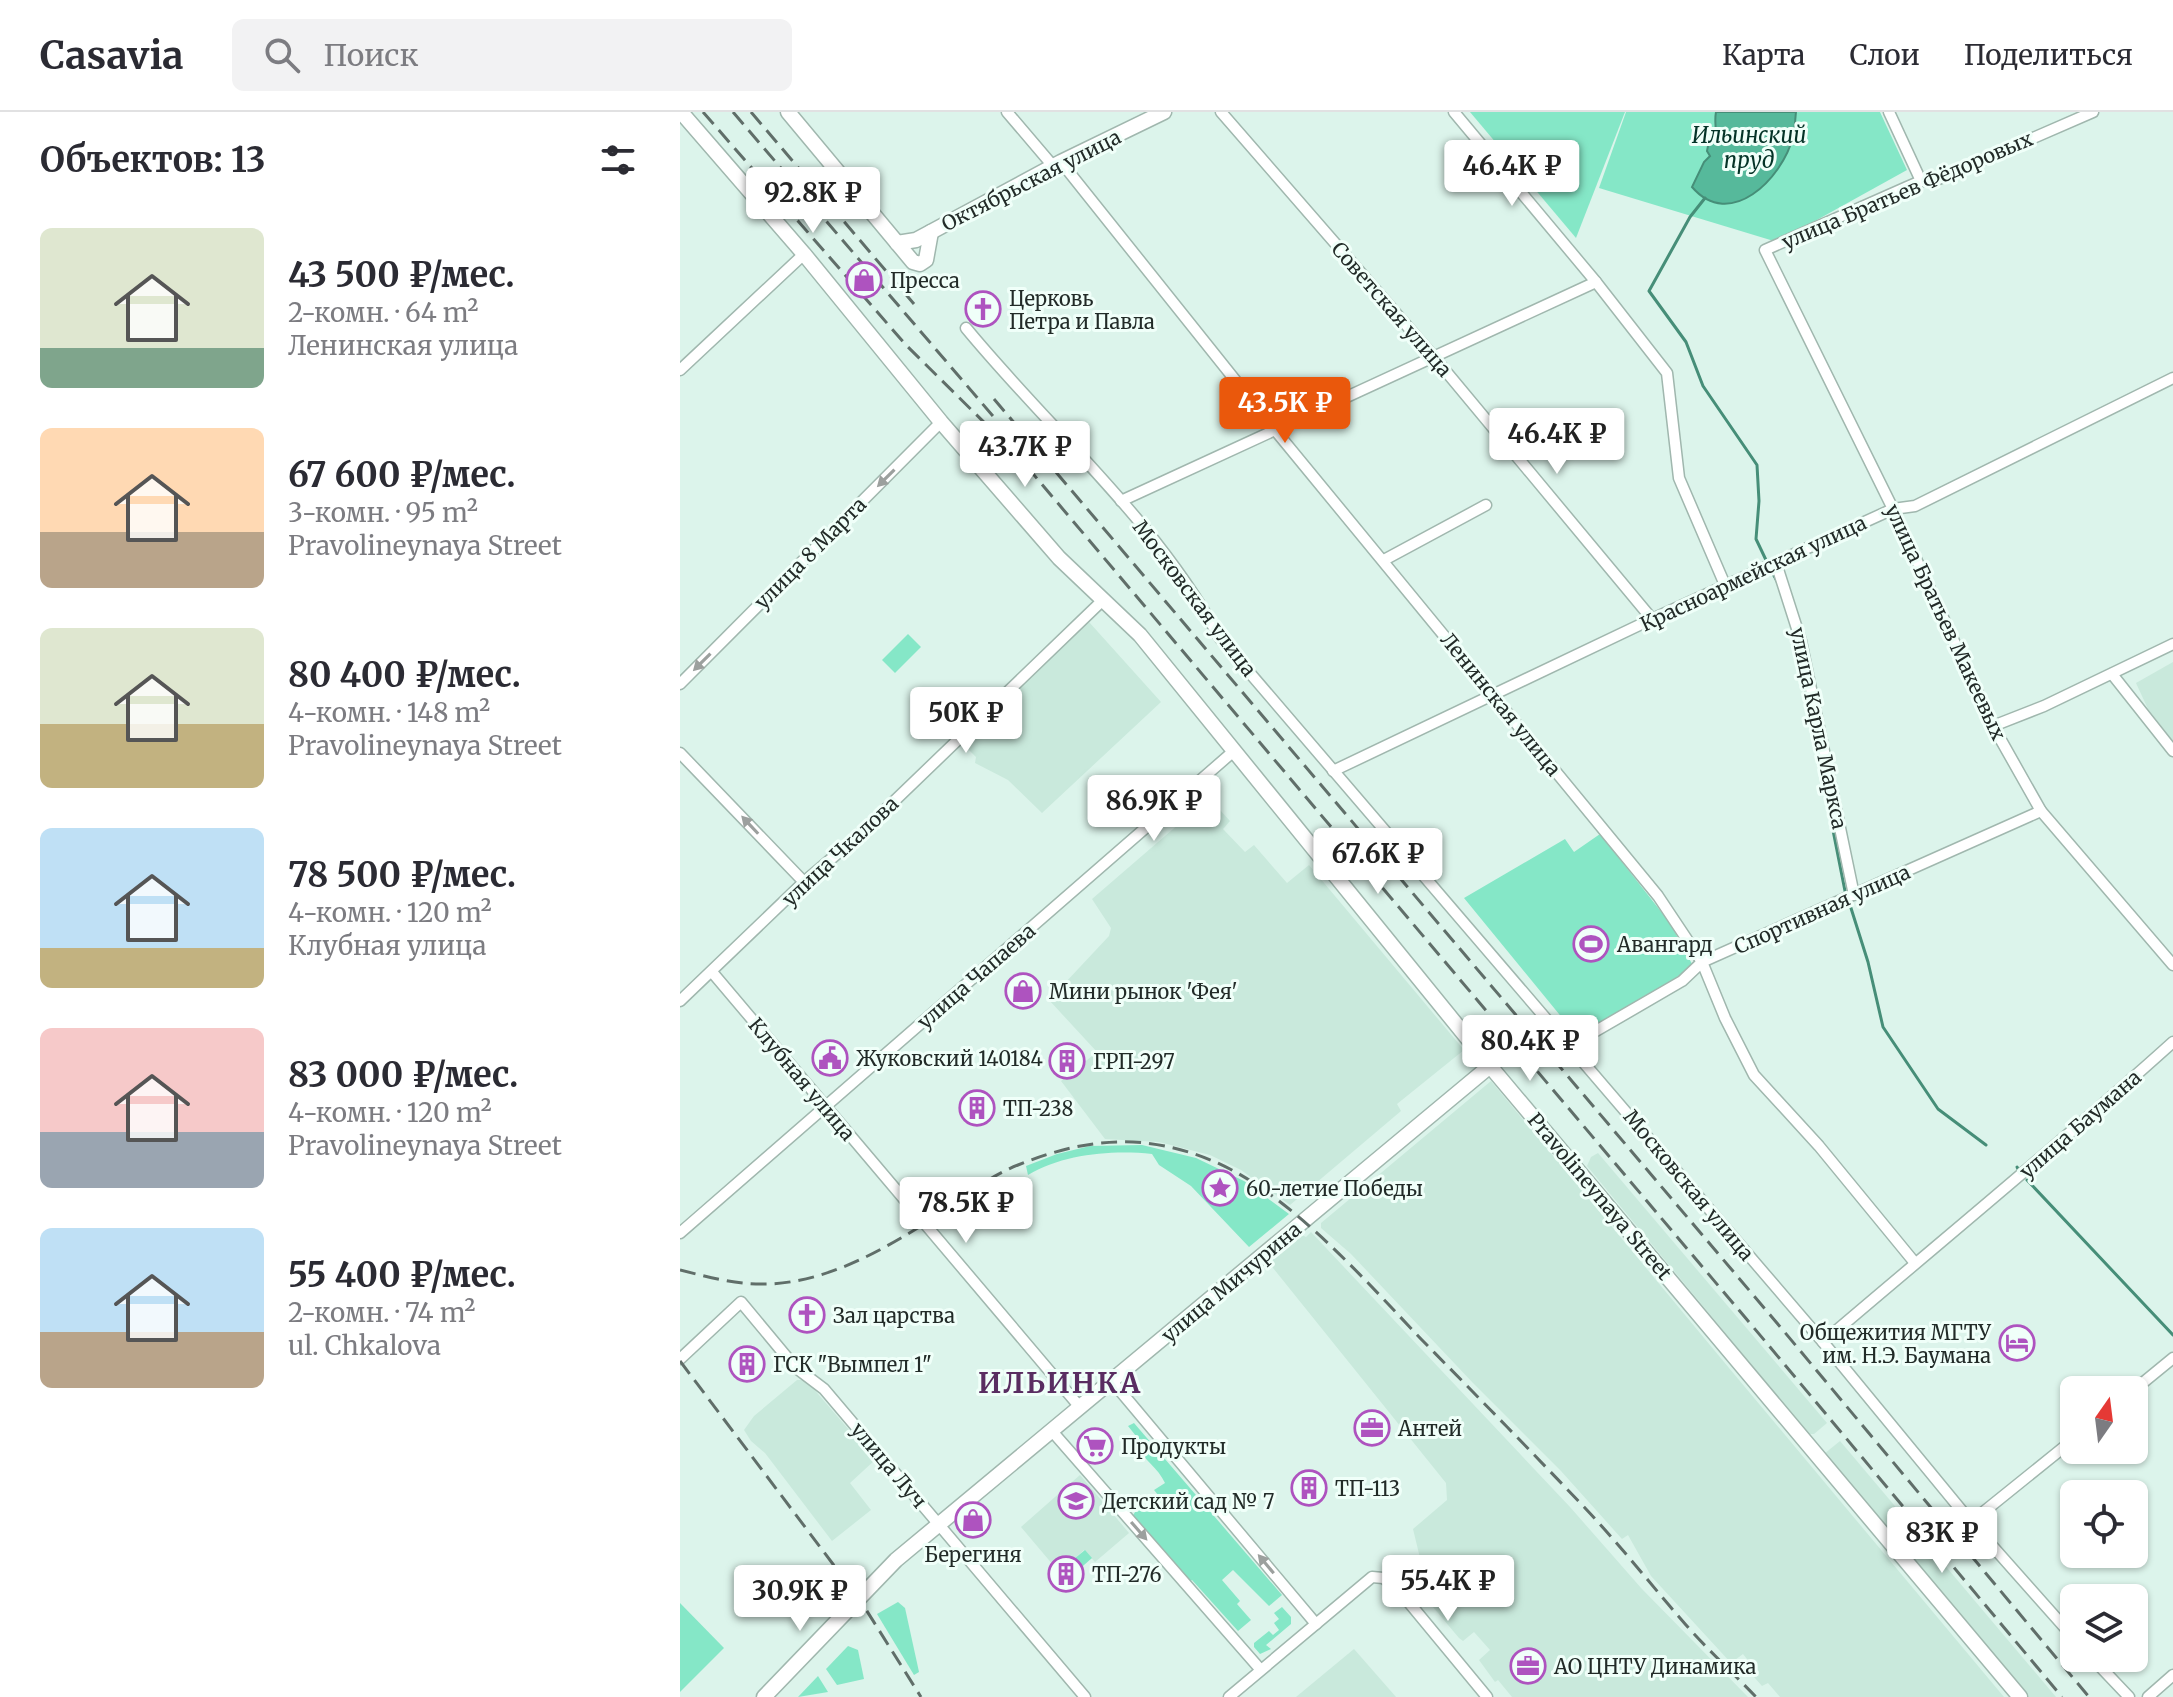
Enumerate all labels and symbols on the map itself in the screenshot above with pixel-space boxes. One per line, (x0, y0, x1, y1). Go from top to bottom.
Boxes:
water label: Ильинский пруд (1692, 121, 1806, 174)
street label: Октябрьская улица (937, 124, 1125, 236)
street label: улица Братьев Фёдоровых (1778, 126, 2036, 254)
pin: 46.4K ₽ (1438, 140, 1586, 208)
pin: 92.8K ₽ (739, 167, 887, 235)
street label: Советская улица (1327, 236, 1458, 382)
shop icon: Пресса (845, 261, 883, 299)
place label: Пресса (890, 268, 960, 293)
place label: Церковь Петра и Павла (1009, 286, 1155, 334)
church icon: Церковь Петра и Павла (964, 290, 1002, 328)
pin: 43.5K ₽ (1211, 377, 1359, 445)
pin: 46.4K ₽ (1483, 408, 1631, 476)
pin: 43.7K ₽ (951, 421, 1099, 489)
one-way arrow (877, 468, 896, 486)
street label: улица 8 Марта (749, 492, 871, 614)
street label: улица Братьев Макеевых (1880, 500, 2012, 744)
street label: Красноармейская улица (1636, 509, 1870, 636)
street label: Московская улица (1128, 515, 1262, 681)
street label: улица Карла Маркса (1785, 625, 1853, 831)
street label: Ленинская улица (1436, 627, 1567, 781)
one-way arrow (693, 652, 712, 671)
pin: 50K ₽ (910, 687, 1022, 755)
pin: 86.9K ₽ (1080, 775, 1228, 843)
street label: улица Чкалова (777, 791, 904, 911)
one-way arrow (742, 816, 760, 835)
pin: 67.6K ₽ (1304, 828, 1452, 896)
street label: Спортивная улица (1730, 859, 1914, 959)
street label: улица Чапаева (912, 918, 1040, 1034)
sports icon: Авангард (1572, 925, 1610, 963)
place label: Авангард (1616, 932, 1713, 957)
shop icon: Мини рынок 'Фея' (1004, 972, 1042, 1010)
place label: Мини рынок 'Фея' (1049, 979, 1238, 1004)
street label: Клубная улица (743, 1012, 861, 1146)
pin: 80.4K ₽ (1456, 1015, 1604, 1083)
public building icon: Жуковский 140184 (811, 1039, 849, 1077)
building icon: ГРП-297 (1048, 1042, 1086, 1080)
place label: Жуковский 140184 (856, 1046, 1043, 1071)
place label: ГРП-297 (1093, 1049, 1175, 1074)
street label: улица Баумана (2014, 1064, 2146, 1184)
building icon: ТП-238 (958, 1089, 996, 1127)
place label: ТП-238 (1003, 1096, 1073, 1121)
street label: Московская улица (1619, 1104, 1760, 1266)
street label: Pravolineynaya Street (1523, 1107, 1677, 1285)
place icon: 60-летие Победы (1201, 1169, 1239, 1207)
place label: 60-летие Победы (1246, 1176, 1423, 1201)
pin: 78.5K ₽ (892, 1177, 1040, 1245)
street label: улица Мичурина (1156, 1216, 1306, 1348)
church icon: Зал царства (788, 1296, 826, 1334)
place label: Зал царства (833, 1303, 955, 1328)
place label: Общежития МГТУ им. Н.Э. Баумана (1800, 1320, 1991, 1368)
hotel icon: Общежития МГТУ им. Н.Э. Баумана (1998, 1324, 2036, 1362)
building icon: ГСК "Вымпел 1" (728, 1345, 766, 1383)
place label: ГСК "Вымпел 1" (773, 1352, 932, 1377)
district label: ИЛЬИНКА (978, 1365, 1142, 1401)
north arrow (2060, 1376, 2148, 1464)
office icon: Антей (1353, 1409, 1391, 1447)
place label: Антей (1397, 1416, 1462, 1441)
street label: улица Луч (846, 1417, 932, 1513)
supermarket icon: Продукты (1076, 1427, 1114, 1465)
place label: Продукты (1121, 1434, 1226, 1459)
building icon: ТП-113 (1290, 1469, 1328, 1507)
place label: ТП-113 (1335, 1476, 1400, 1501)
school or university icon: Детский сад № 7 (1057, 1482, 1095, 1520)
place label: Детский сад № 7 (1102, 1489, 1274, 1514)
shop icon: Берегиня (954, 1501, 992, 1539)
pin: 83K ₽ (1886, 1507, 1998, 1575)
one-way arrow (1130, 1520, 1147, 1540)
place label: Берегиня (924, 1542, 1022, 1567)
building icon: ТП-276 (1047, 1555, 1085, 1593)
one-way arrow (1258, 1555, 1275, 1575)
pin: 55.4K ₽ (1374, 1555, 1522, 1623)
place label: ТП-276 (1092, 1562, 1162, 1587)
pin: 30.9K ₽ (726, 1565, 874, 1633)
office icon: АО ЦНТУ Динамика (1509, 1647, 1547, 1685)
place label: АО ЦНТУ Динамика (1553, 1654, 1757, 1679)

